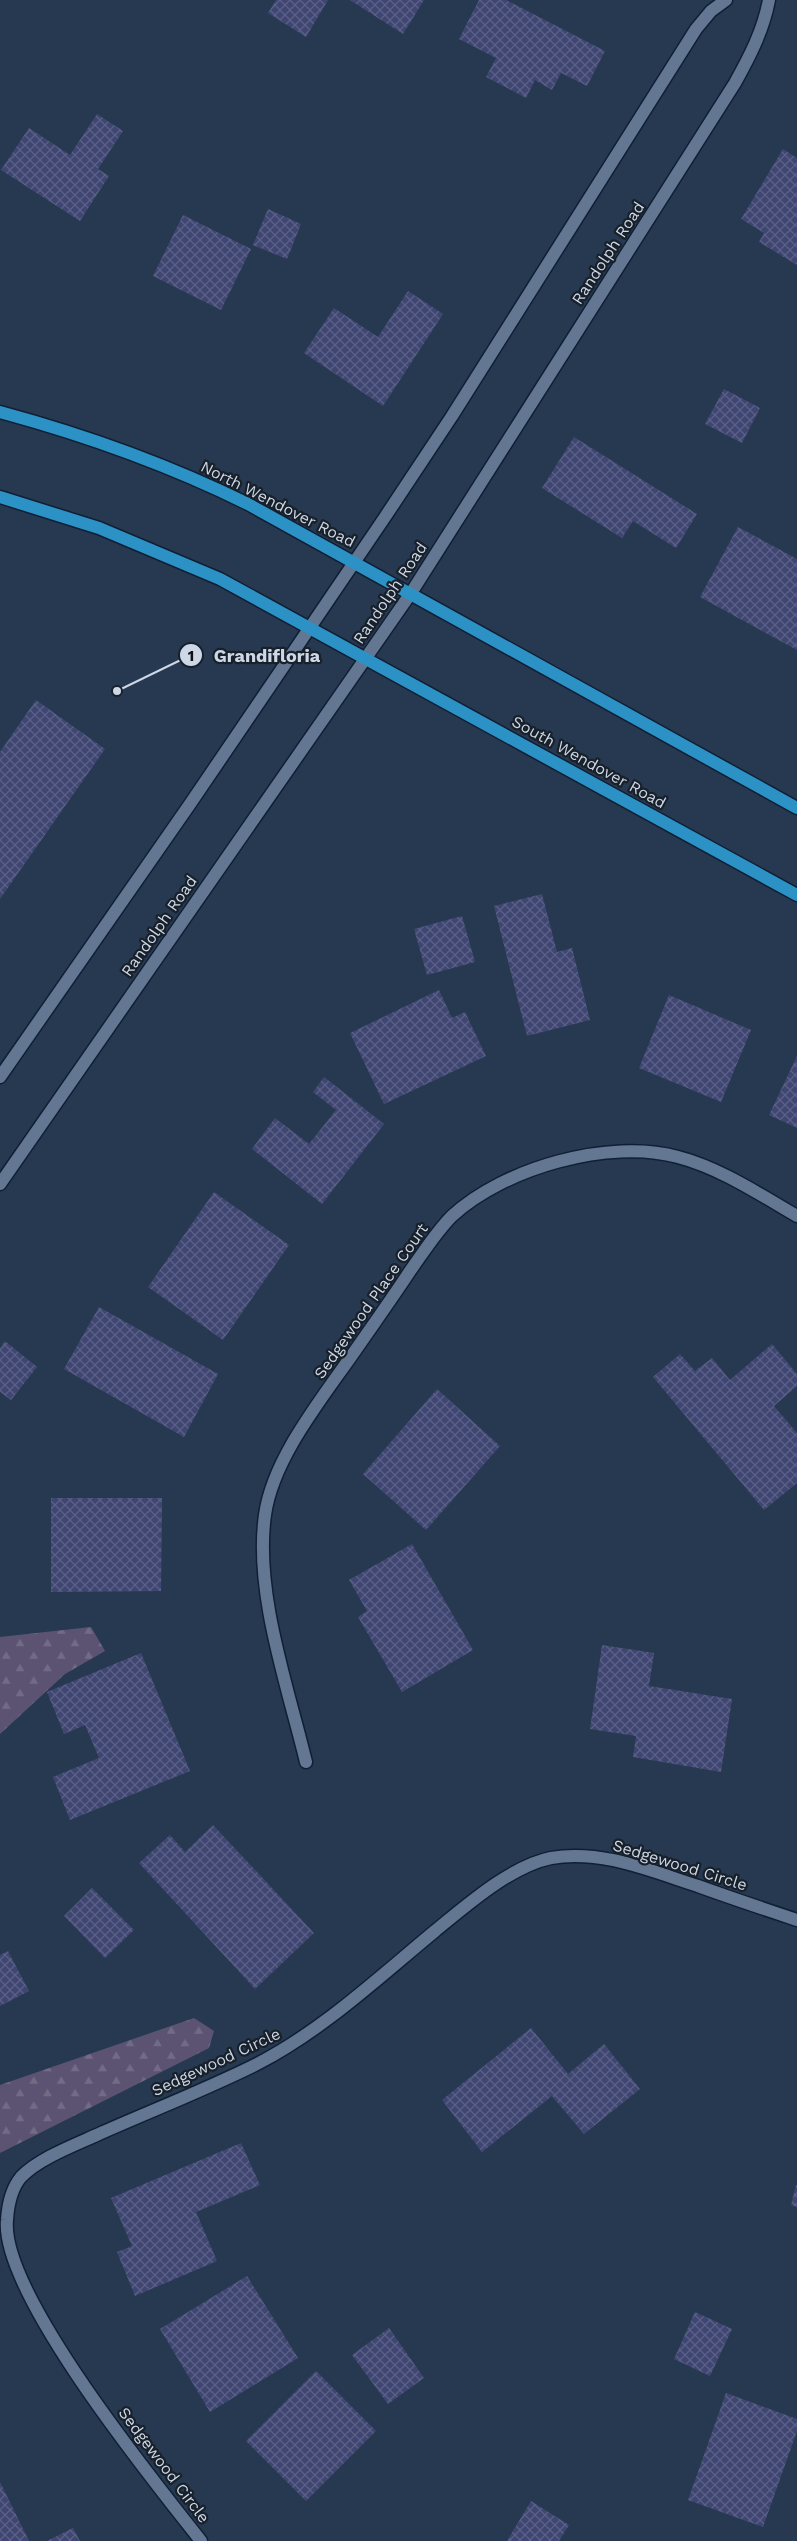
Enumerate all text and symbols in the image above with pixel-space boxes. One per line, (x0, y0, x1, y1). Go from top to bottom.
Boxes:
street label: Randolph Road (568, 198, 648, 308)
street label: North Wendover Road (198, 457, 358, 551)
street label: Randolph Road (349, 539, 431, 647)
callout: Grandifloria (179, 639, 330, 672)
text: Grandifloria (214, 645, 321, 666)
text: 1 (188, 647, 194, 665)
street label: South Wendover Road (509, 712, 669, 812)
street label: Randolph Road (117, 872, 201, 980)
street label: Sedgewood Place Court (310, 1219, 432, 1382)
street label: Sedgewood Circle (611, 1836, 749, 1894)
street label: Sedgewood Circle (149, 2024, 283, 2100)
street label: Sedgewood Circle (114, 2404, 214, 2526)

